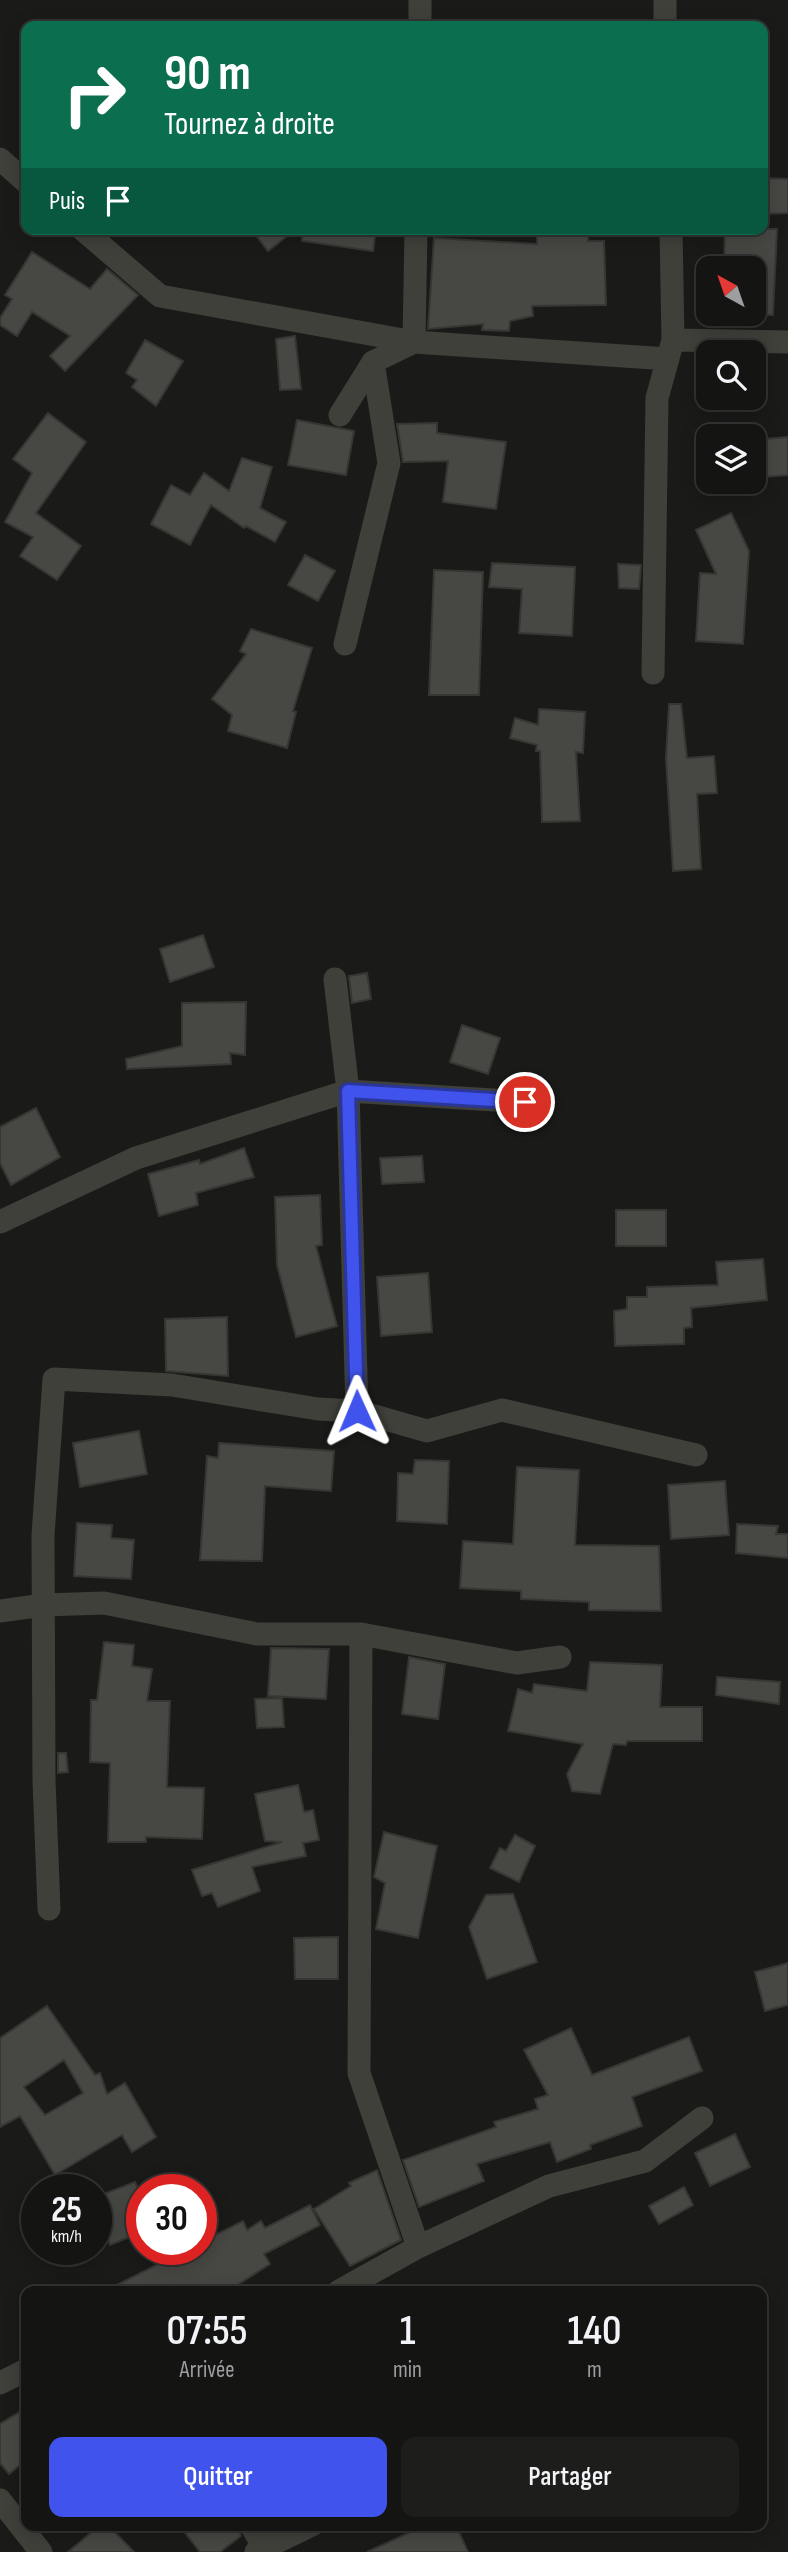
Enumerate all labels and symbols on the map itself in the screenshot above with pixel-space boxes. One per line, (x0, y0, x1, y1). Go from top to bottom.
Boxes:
north arrow (696, 256, 766, 326)
pin (495, 1072, 555, 1132)
position arrow (320, 1374, 394, 1448)
speed limit sign: 30 (126, 2174, 217, 2265)

